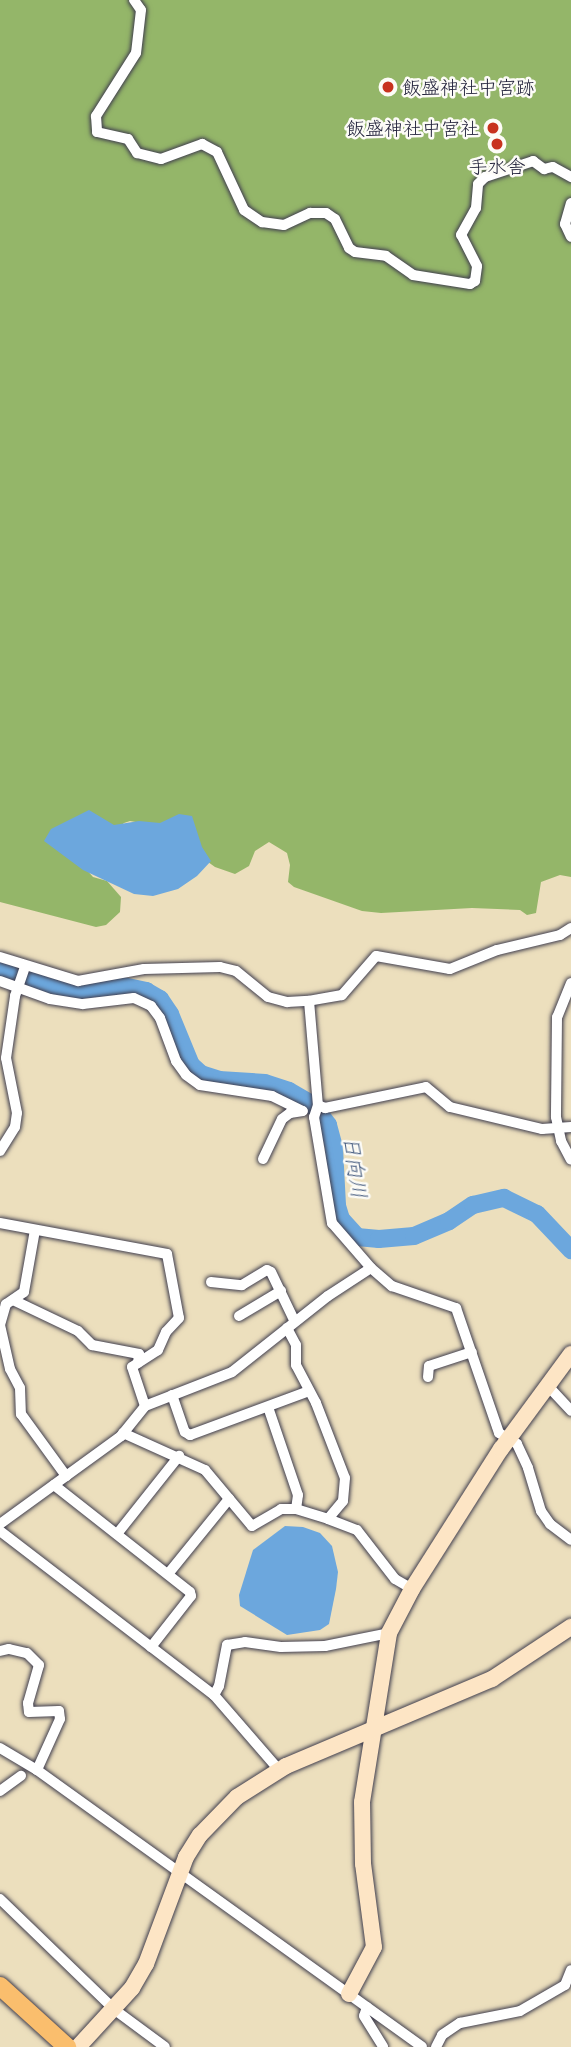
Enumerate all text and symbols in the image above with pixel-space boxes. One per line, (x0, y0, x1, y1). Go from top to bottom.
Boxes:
place label: 飯盛神社中宮跡 (402, 76, 535, 98)
marker: 飯盛神社中宮跡 (380, 79, 396, 95)
place label: 飯盛神社中宮社 (346, 117, 479, 139)
marker: 飯盛神社中宮社 (485, 120, 501, 136)
marker: 手水舎 (489, 136, 505, 152)
place label: 手水舎 (469, 155, 525, 177)
water label: 日向川 (340, 1134, 374, 1200)

